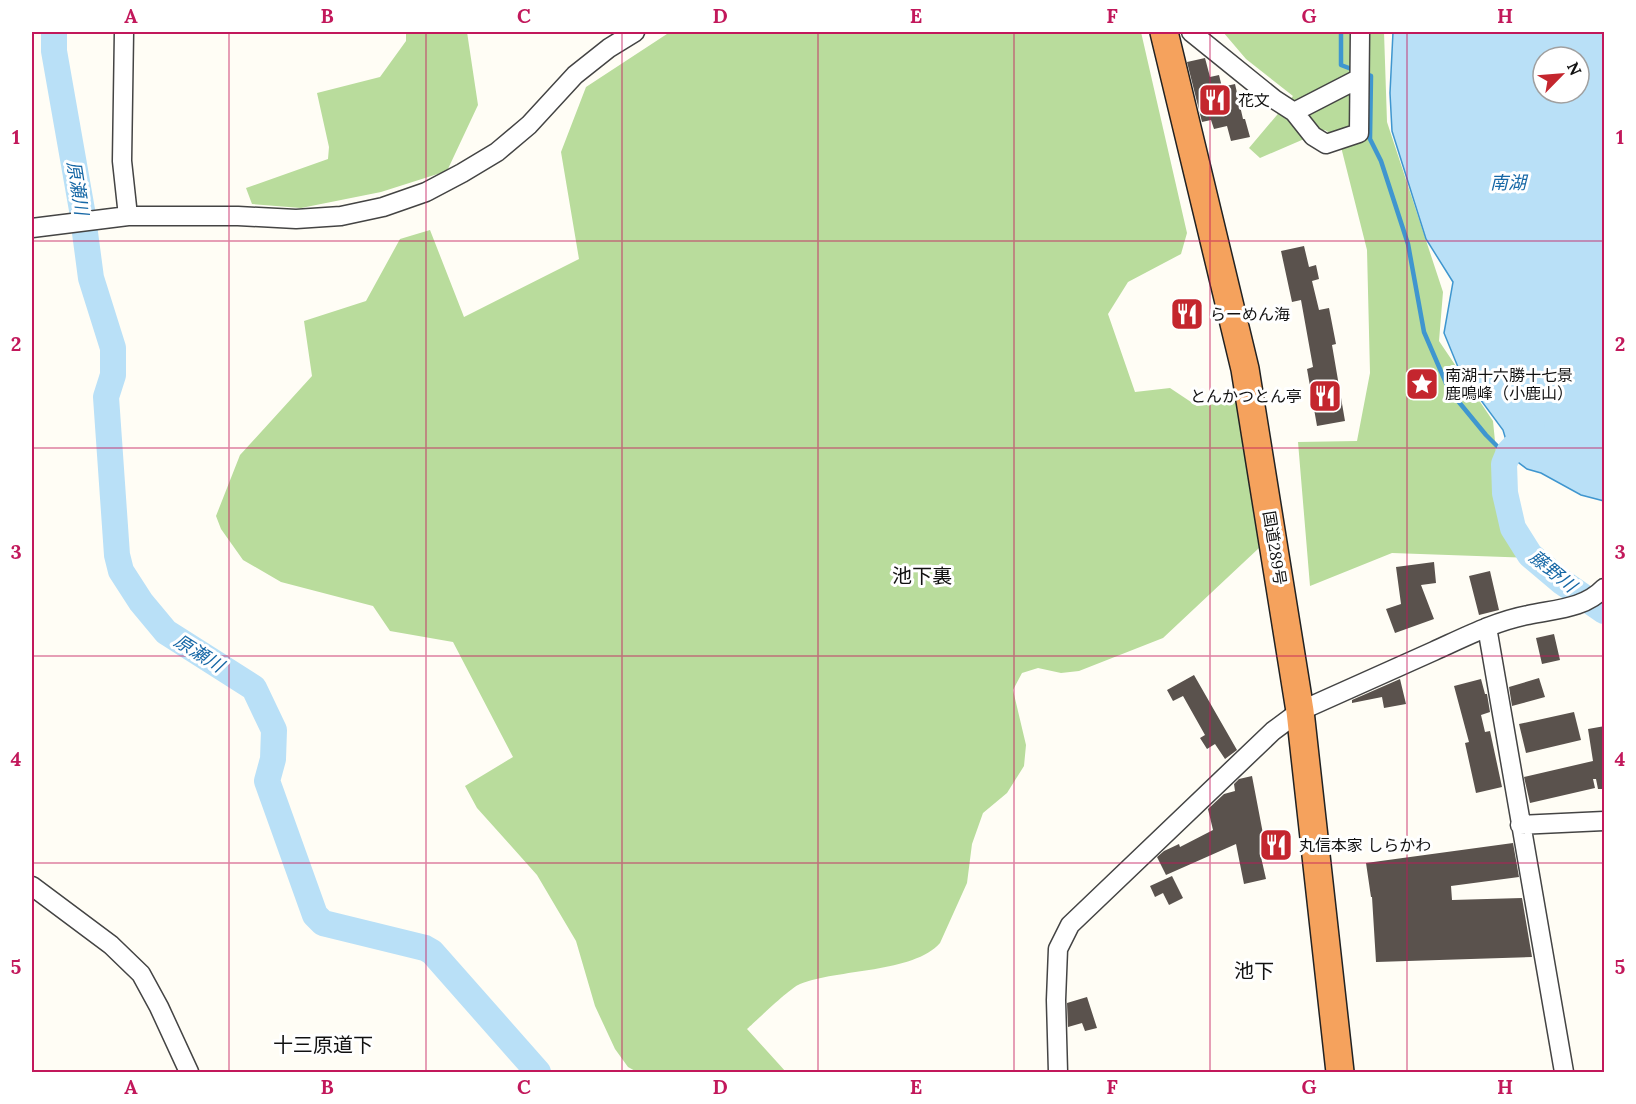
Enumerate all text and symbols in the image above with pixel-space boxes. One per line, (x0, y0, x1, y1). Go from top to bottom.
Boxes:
text: A (124, 3, 138, 28)
text: B (320, 3, 334, 28)
text: C (517, 3, 531, 28)
text: D (712, 3, 728, 28)
text: E (910, 3, 922, 28)
text: F (1106, 3, 1118, 28)
text: G (1301, 3, 1317, 28)
text: H (1497, 3, 1513, 28)
north arrow (1531, 45, 1591, 105)
text: N (1563, 59, 1586, 78)
restaurant icon: 花文 (1197, 82, 1233, 118)
place label: 花文 (1238, 90, 1270, 110)
text: 1 (12, 124, 20, 149)
text: 1 (1616, 124, 1624, 149)
water label: 原瀬川 (62, 160, 94, 218)
water label: 南湖 (1490, 171, 1529, 194)
restaurant icon: らーめん海 (1169, 296, 1205, 332)
place label: らーめん海 (1210, 304, 1290, 324)
text: 2 (11, 331, 21, 356)
text: 2 (1615, 331, 1625, 356)
place label: 南湖十六勝十七景 鹿鳴峰（小鹿山） (1445, 365, 1573, 403)
place icon: 南湖十六勝十七景 鹿鳴峰（小鹿山） (1404, 366, 1440, 402)
restaurant icon: とんかつとん亭 (1307, 378, 1343, 414)
place label: とんかつとん亭 (1190, 386, 1302, 406)
street label: 国道289号 (1259, 510, 1291, 586)
text: 3 (10, 539, 22, 564)
text: 3 (1614, 539, 1626, 564)
water label: 藤野川 (1525, 545, 1583, 598)
district label: 池下裏 (892, 563, 952, 588)
water label: 原瀬川 (170, 629, 230, 678)
text: 4 (11, 746, 22, 771)
text: 4 (1615, 746, 1626, 771)
restaurant icon: 丸信本家 しらかわ (1258, 827, 1294, 863)
place label: 丸信本家 しらかわ (1299, 835, 1431, 855)
text: 5 (11, 954, 22, 979)
text: 5 (1615, 954, 1626, 979)
district label: 池下 (1234, 958, 1274, 983)
district label: 十三原道下 (273, 1032, 373, 1057)
text: A (124, 1074, 138, 1099)
text: B (320, 1074, 334, 1099)
text: C (517, 1074, 531, 1099)
text: D (712, 1074, 728, 1099)
text: E (910, 1074, 922, 1099)
text: F (1106, 1074, 1118, 1099)
text: G (1301, 1074, 1317, 1099)
text: H (1497, 1074, 1513, 1099)

